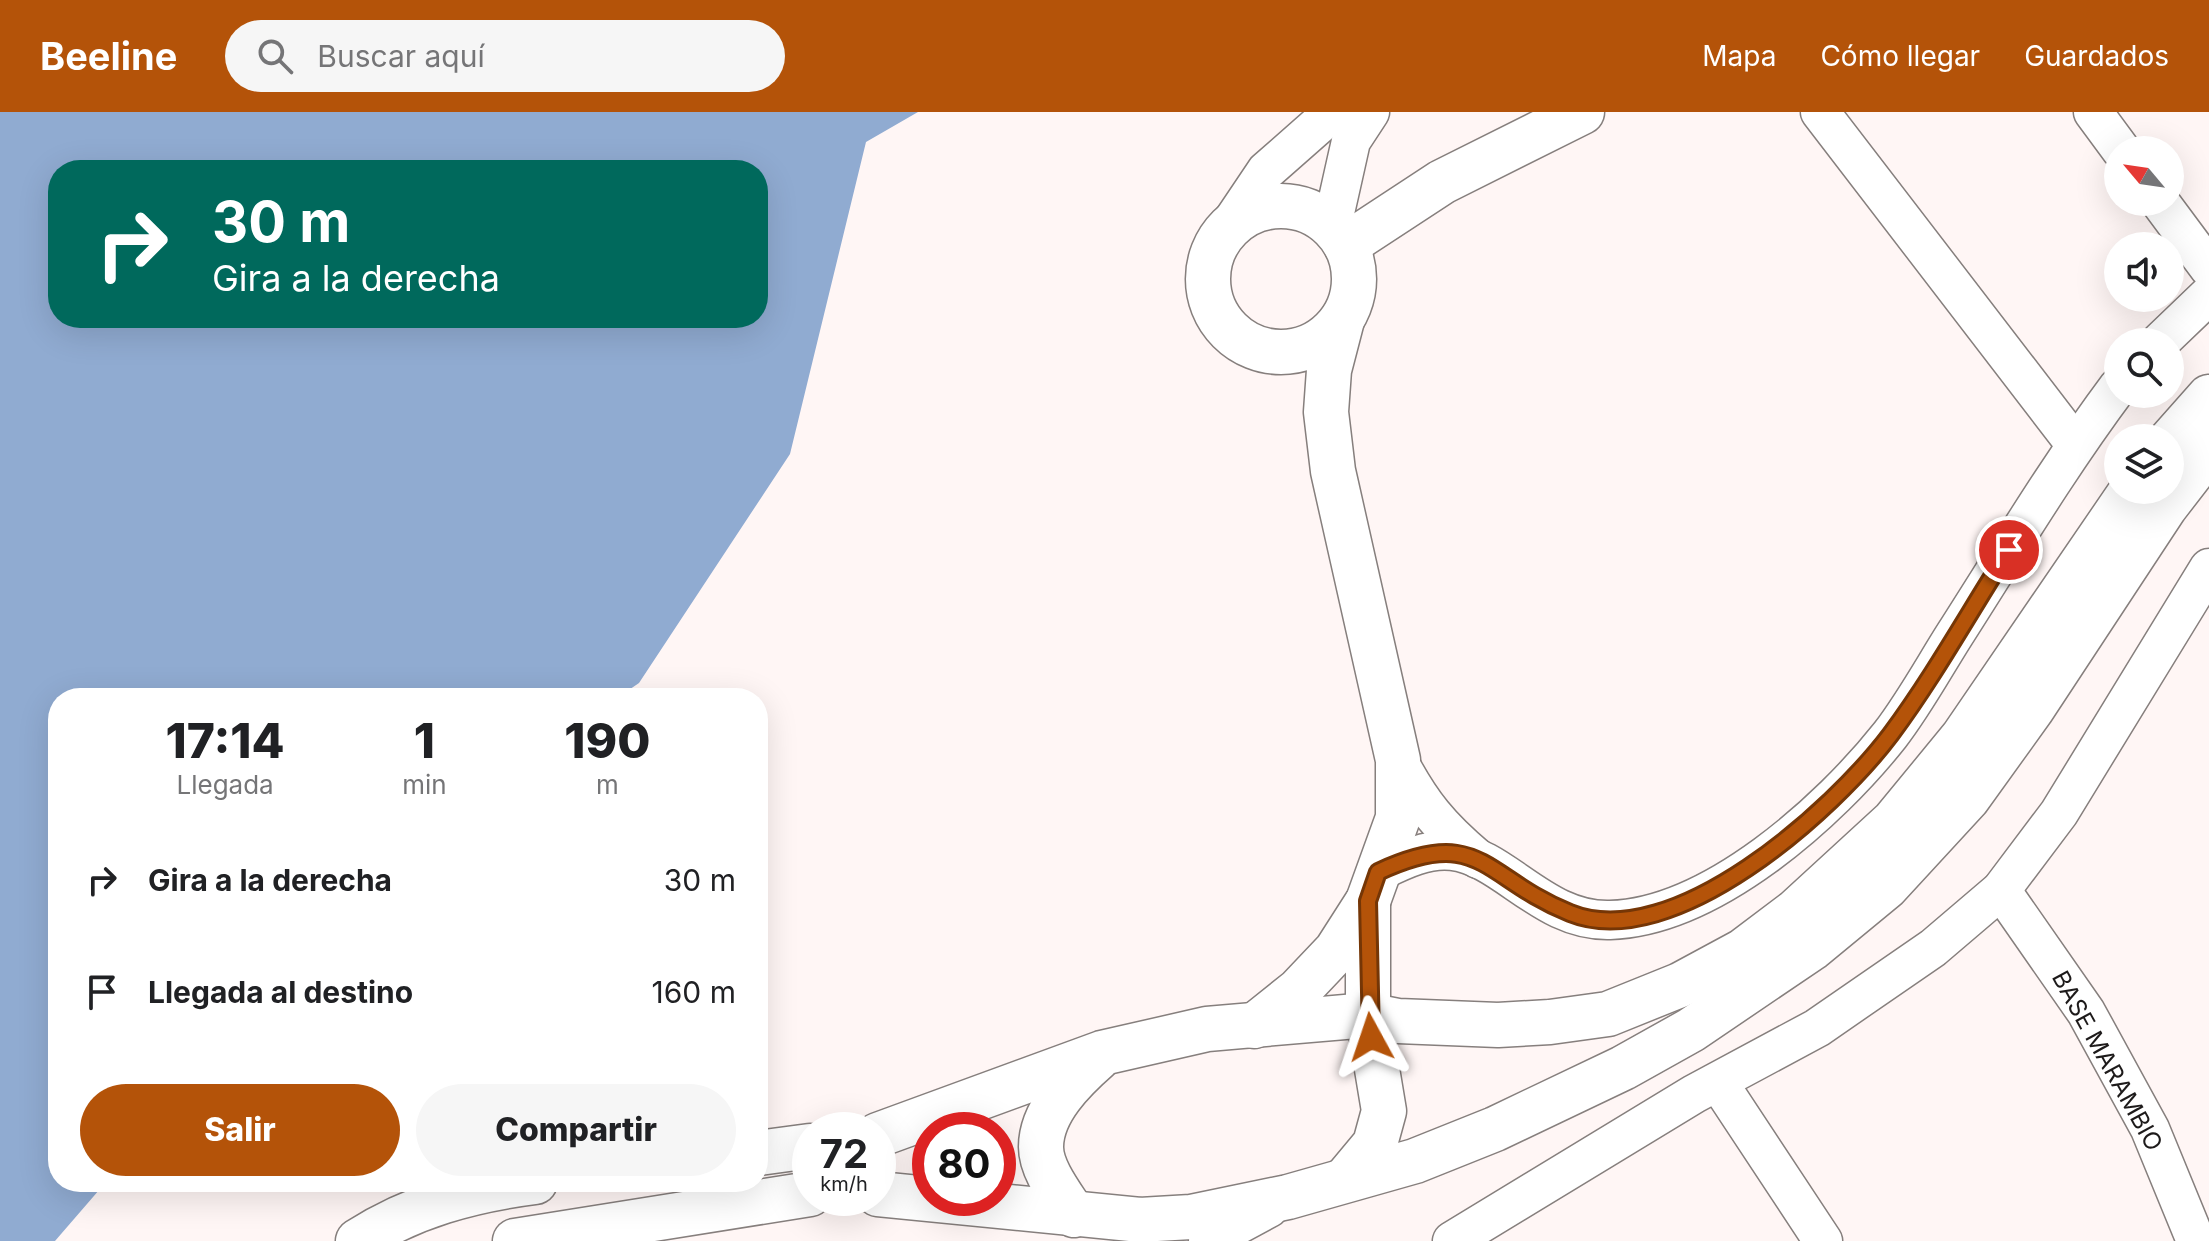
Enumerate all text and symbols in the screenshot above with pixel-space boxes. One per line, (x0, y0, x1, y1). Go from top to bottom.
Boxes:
search box (225, 20, 785, 92)
text: Beeline (40, 33, 177, 79)
icon: search (253, 34, 297, 78)
text: Buscar aquí (317, 38, 485, 74)
text: Mapa (1702, 39, 1776, 73)
text: Cómo llegar (1820, 39, 1980, 73)
text: Guardados (2024, 39, 2169, 73)
north arrow (2104, 136, 2184, 216)
map controls (2104, 136, 2184, 504)
text: 30 m (212, 188, 350, 256)
icon: right (80, 192, 184, 296)
button: sound (2104, 232, 2184, 312)
text: Gira a la derecha (212, 256, 500, 300)
button: search (2104, 328, 2184, 408)
button: layers (2104, 424, 2184, 504)
pin (1975, 516, 2043, 584)
icon: arrive (1987, 528, 2031, 572)
text: 17:14 (166, 711, 285, 770)
text: 1 (414, 711, 435, 770)
text: 190 (564, 711, 650, 770)
text: Llegada (176, 769, 274, 800)
text: min (402, 769, 447, 800)
text: m (596, 769, 619, 800)
icon: right (80, 858, 124, 902)
text: Gira a la derecha (148, 862, 392, 898)
text: 30 m (664, 862, 736, 898)
street label: BASE MARAMBIO (2046, 966, 2169, 1156)
icon: arrive (80, 970, 124, 1014)
text: Llegada al destino (148, 974, 413, 1010)
text: 160 m (652, 974, 736, 1010)
position arrow (1329, 995, 1413, 1079)
button: Salir (80, 1084, 400, 1176)
button: Compartir (416, 1084, 736, 1176)
speed limit sign: 80 (912, 1112, 1016, 1216)
text: 72 (820, 1129, 868, 1178)
text: km/h (820, 1172, 868, 1196)

